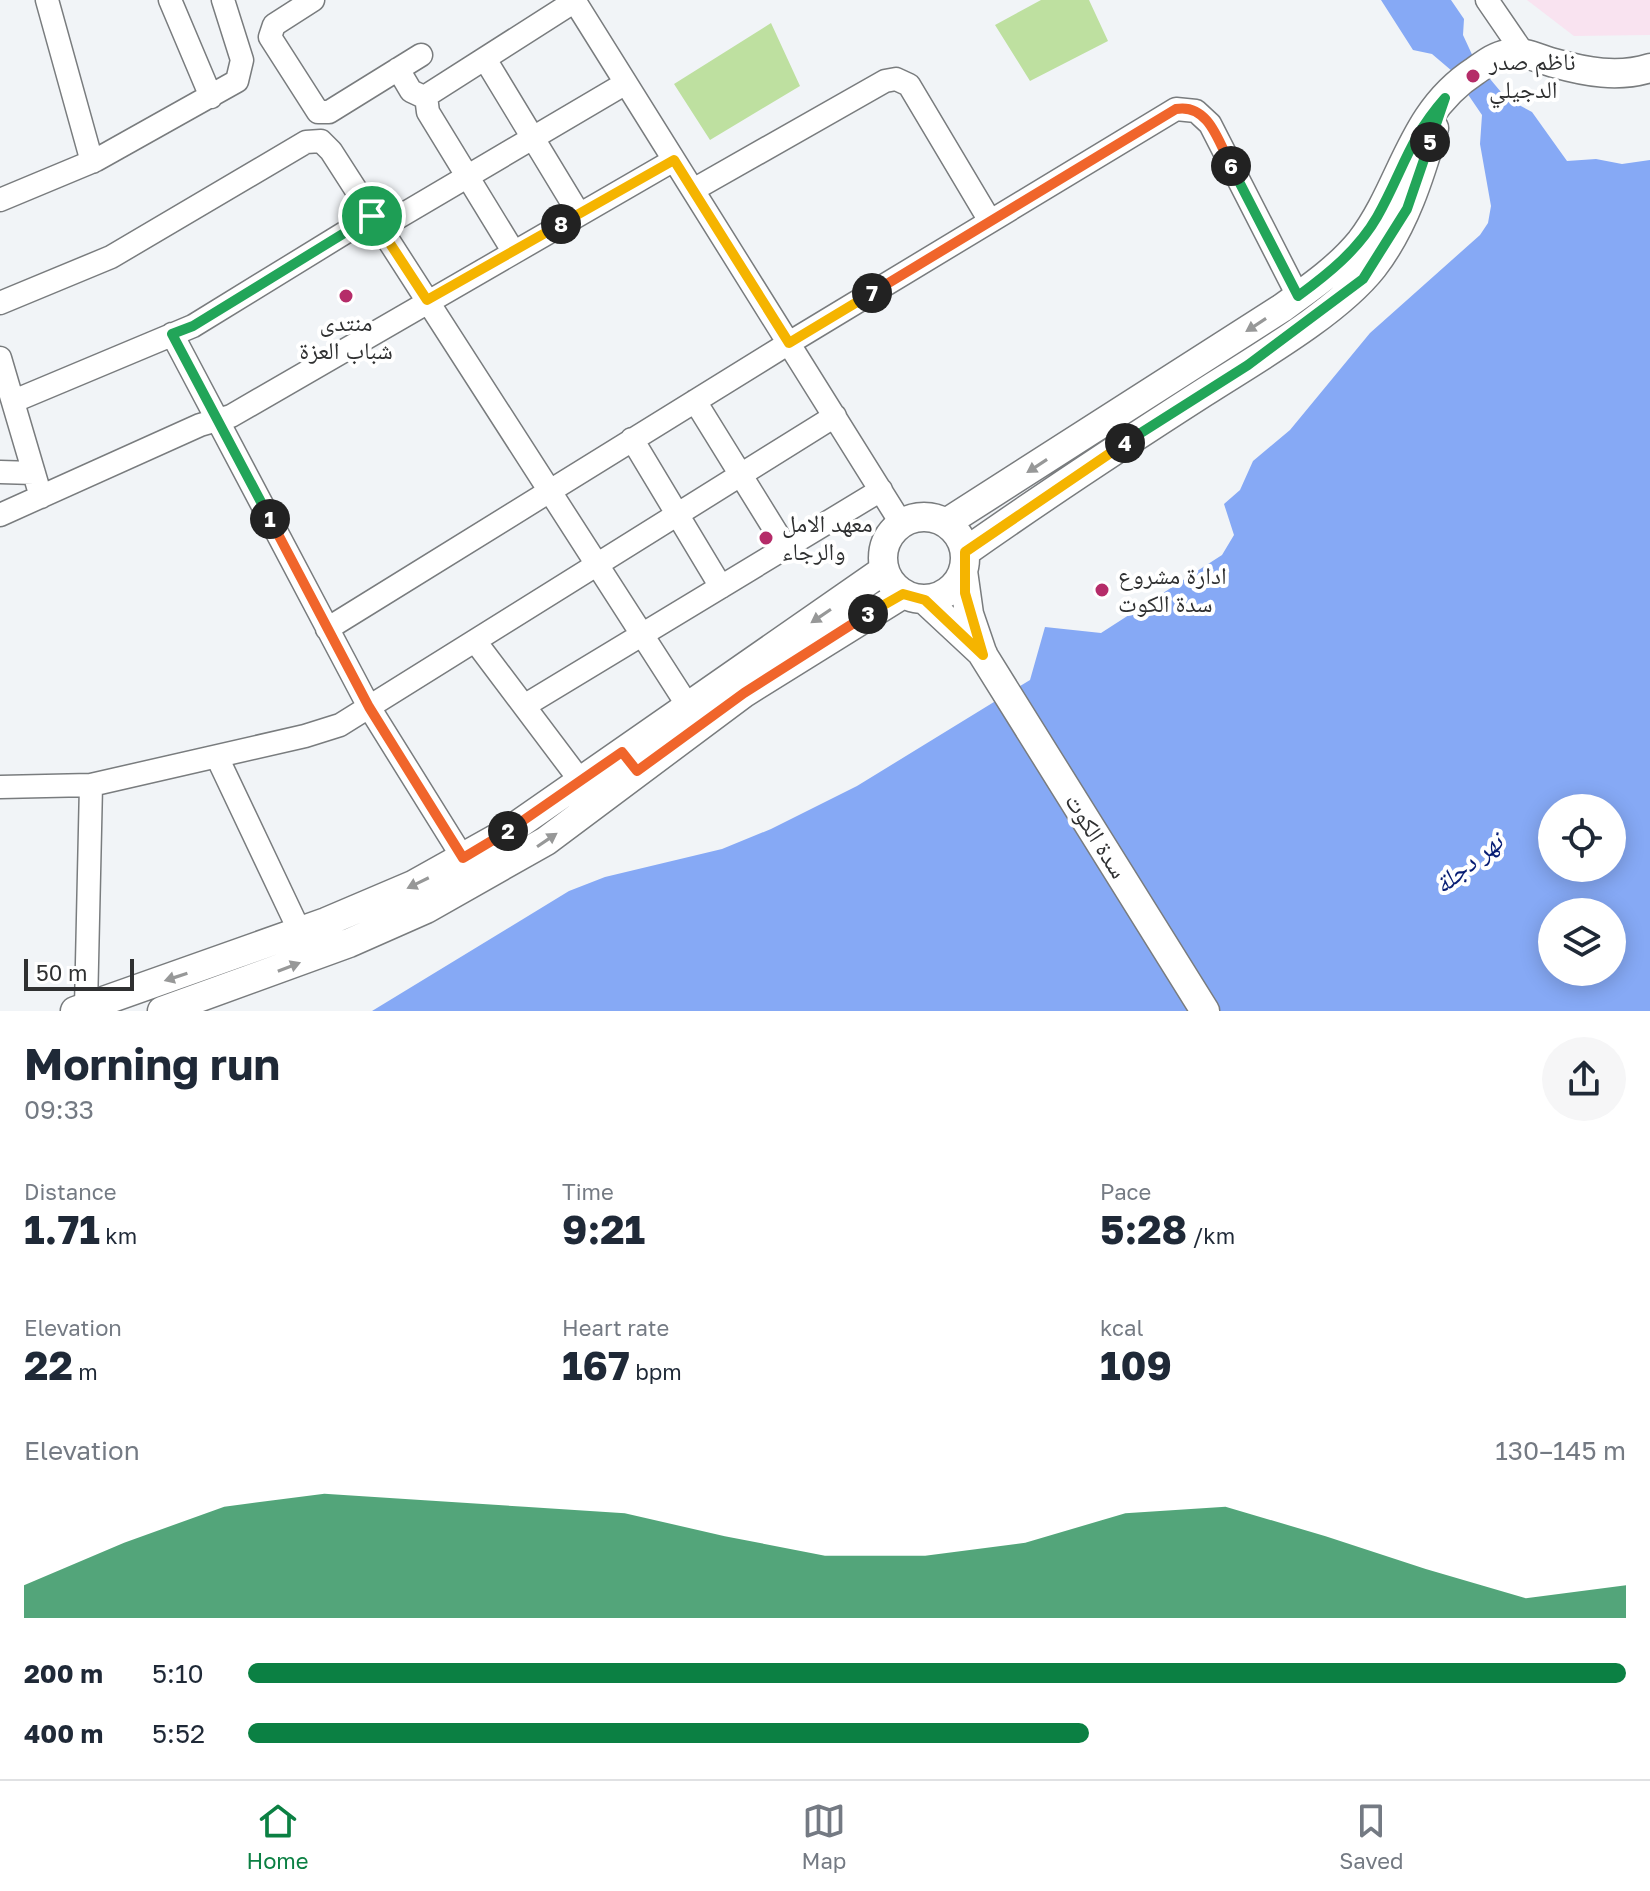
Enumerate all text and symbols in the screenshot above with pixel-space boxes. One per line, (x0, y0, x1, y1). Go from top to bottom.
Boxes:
place label: ناظم صدر الدجيلي (1488, 46, 1576, 109)
marker: ناظم صدر الدجيلي (1464, 67, 1482, 85)
pin: 5 (1410, 122, 1450, 162)
text: 5 (1423, 128, 1437, 155)
pin: 6 (1211, 146, 1251, 186)
text: 6 (1224, 152, 1238, 179)
pin (338, 182, 406, 250)
icon: arrive (350, 194, 394, 238)
pin: 8 (541, 204, 581, 244)
text: 8 (554, 210, 568, 237)
pin: 7 (852, 273, 892, 313)
text: 7 (866, 279, 878, 306)
marker: منتدى شباب العزة (337, 287, 355, 305)
place label: منتدى شباب العزة (299, 307, 393, 365)
one-way arrow (1245, 317, 1267, 331)
pin: 4 (1105, 423, 1145, 463)
text: 4 (1118, 429, 1132, 456)
one-way arrow (1027, 458, 1048, 473)
pin: 1 (250, 499, 290, 539)
text: 1 (264, 505, 276, 532)
place label: معهد الامل والرجاء (782, 508, 873, 565)
marker: معهد الامل والرجاء (757, 529, 775, 547)
place label: ادارة مشروع سدة الكوت (1118, 560, 1227, 617)
marker: ادارة مشروع سدة الكوت (1093, 581, 1111, 599)
pin: 3 (848, 594, 888, 634)
text: 3 (861, 600, 875, 627)
one-way arrow (810, 608, 831, 623)
street label: سدة الكوت (1060, 787, 1135, 883)
map controls (1538, 794, 1626, 986)
button: locate (1538, 794, 1626, 882)
pin: 2 (488, 811, 528, 851)
text: 2 (501, 817, 515, 844)
water label: نهر دجلة (1427, 823, 1511, 900)
one-way arrow (536, 832, 557, 847)
one-way arrow (406, 876, 429, 889)
button: layers (1538, 898, 1626, 986)
scale bar (24, 955, 134, 991)
text: 50 m (36, 959, 87, 986)
one-way arrow (277, 960, 301, 973)
one-way arrow (163, 972, 187, 984)
text: Morning run (24, 1037, 280, 1090)
button: share (1542, 1037, 1626, 1121)
text: 09:33 (24, 1094, 94, 1125)
text: Distance (24, 1178, 116, 1205)
text: Time (562, 1178, 614, 1205)
text: Pace (1100, 1178, 1151, 1205)
text: 1.71 (24, 1205, 100, 1253)
text: 9:21 (562, 1205, 645, 1253)
text: 5:28 (1100, 1205, 1187, 1253)
text: km (100, 1222, 137, 1249)
text: /km (1187, 1222, 1235, 1249)
text: Elevation (24, 1314, 122, 1341)
text: Heart rate (562, 1314, 669, 1341)
text: kcal (1100, 1314, 1143, 1341)
text: 22 (24, 1341, 73, 1389)
text: 167 (562, 1341, 630, 1389)
text: 109 (1100, 1341, 1172, 1389)
text: m (73, 1358, 98, 1385)
text: bpm (630, 1358, 682, 1385)
text: Elevation (24, 1435, 140, 1466)
text: 130–145 m (1495, 1435, 1626, 1466)
text: 200 m (24, 1658, 103, 1689)
text: 5:10 (152, 1658, 204, 1689)
text: 400 m (24, 1718, 103, 1749)
text: 5:52 (152, 1718, 205, 1749)
tab: Home (246, 1799, 309, 1874)
tab: Map (801, 1799, 846, 1874)
tab: Saved (1339, 1799, 1404, 1874)

